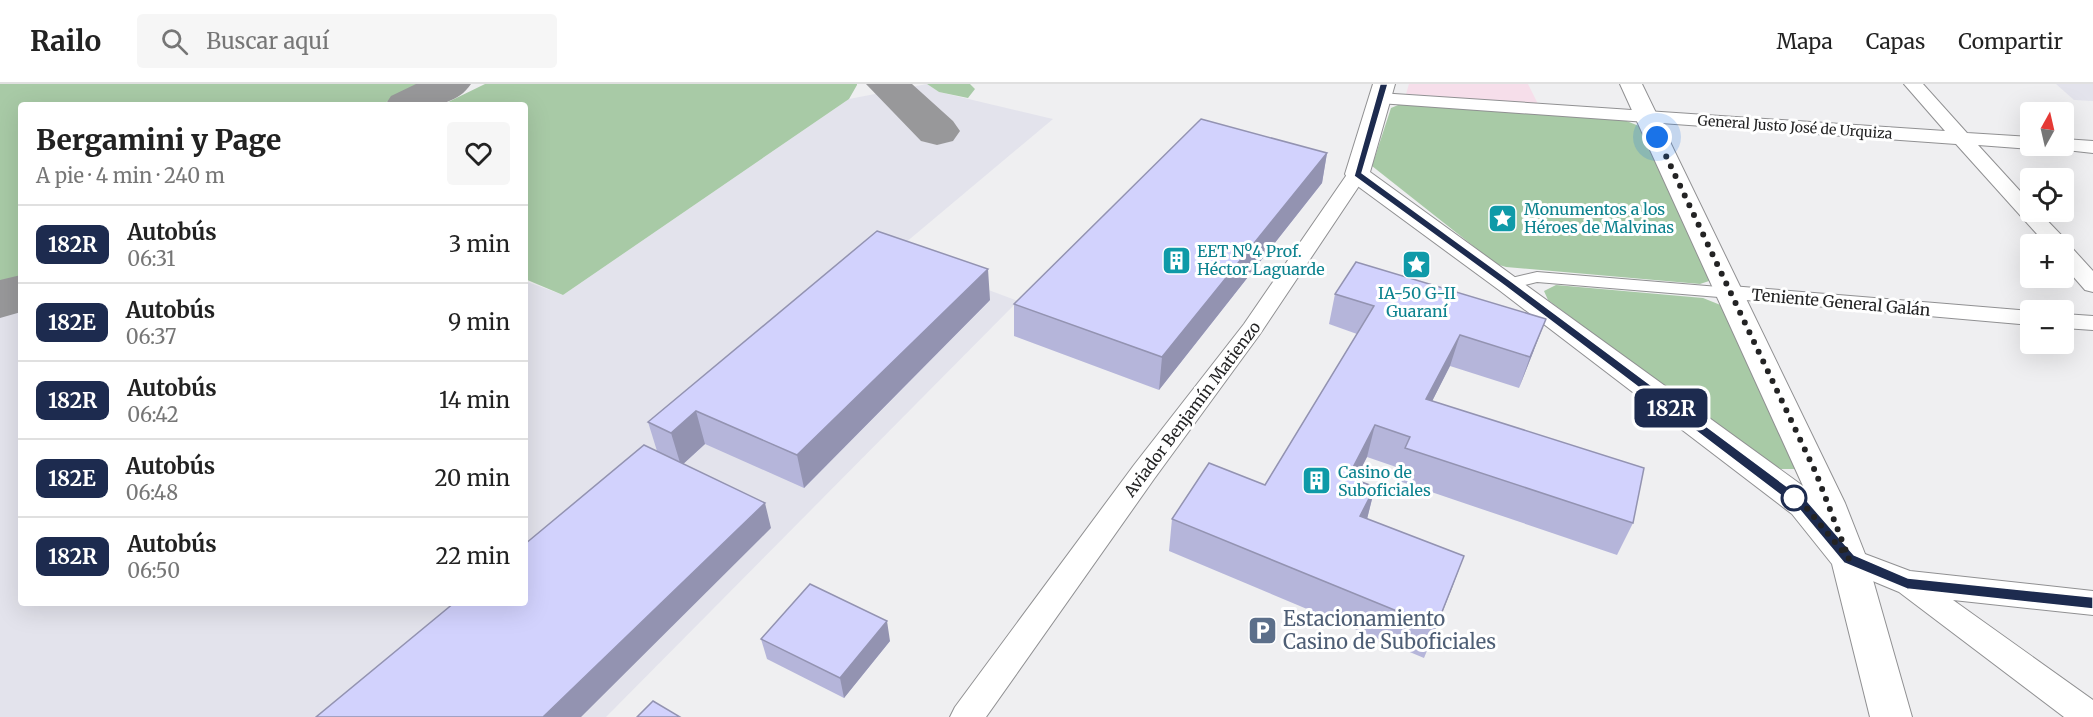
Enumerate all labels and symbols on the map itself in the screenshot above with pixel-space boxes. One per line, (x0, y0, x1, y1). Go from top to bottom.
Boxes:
north arrow (2020, 102, 2074, 156)
street label: General Justo José de Urquiza (1697, 111, 1894, 143)
your location (1642, 122, 1672, 152)
place label: Monumentos a los Héroes de Malvinas (1524, 199, 1674, 237)
place icon: Monumentos a los Héroes de Malvinas (1487, 202, 1519, 234)
place label: EET Nº4 Prof. Héctor Laguarde (1197, 241, 1325, 279)
building icon: EET Nº4 Prof. Héctor Laguarde (1160, 244, 1192, 276)
place icon: IA-50 G-II Guaraní (1401, 249, 1433, 281)
place label: IA-50 G-II Guaraní (1378, 283, 1456, 321)
street label: Teniente General Galán (1751, 284, 1932, 320)
street label: Aviador Benjamín Matienzo (1119, 317, 1265, 501)
line badge: 182R (1629, 388, 1713, 428)
place label: Casino de Suboficiales (1338, 462, 1431, 500)
building icon: Casino de Suboficiales (1301, 465, 1333, 497)
unlabelled marker (1781, 485, 1807, 511)
place label: Estacionamiento Casino de Suboficiales (1283, 606, 1496, 654)
parking icon: Estacionamiento Casino de Suboficiales (1246, 614, 1278, 646)

